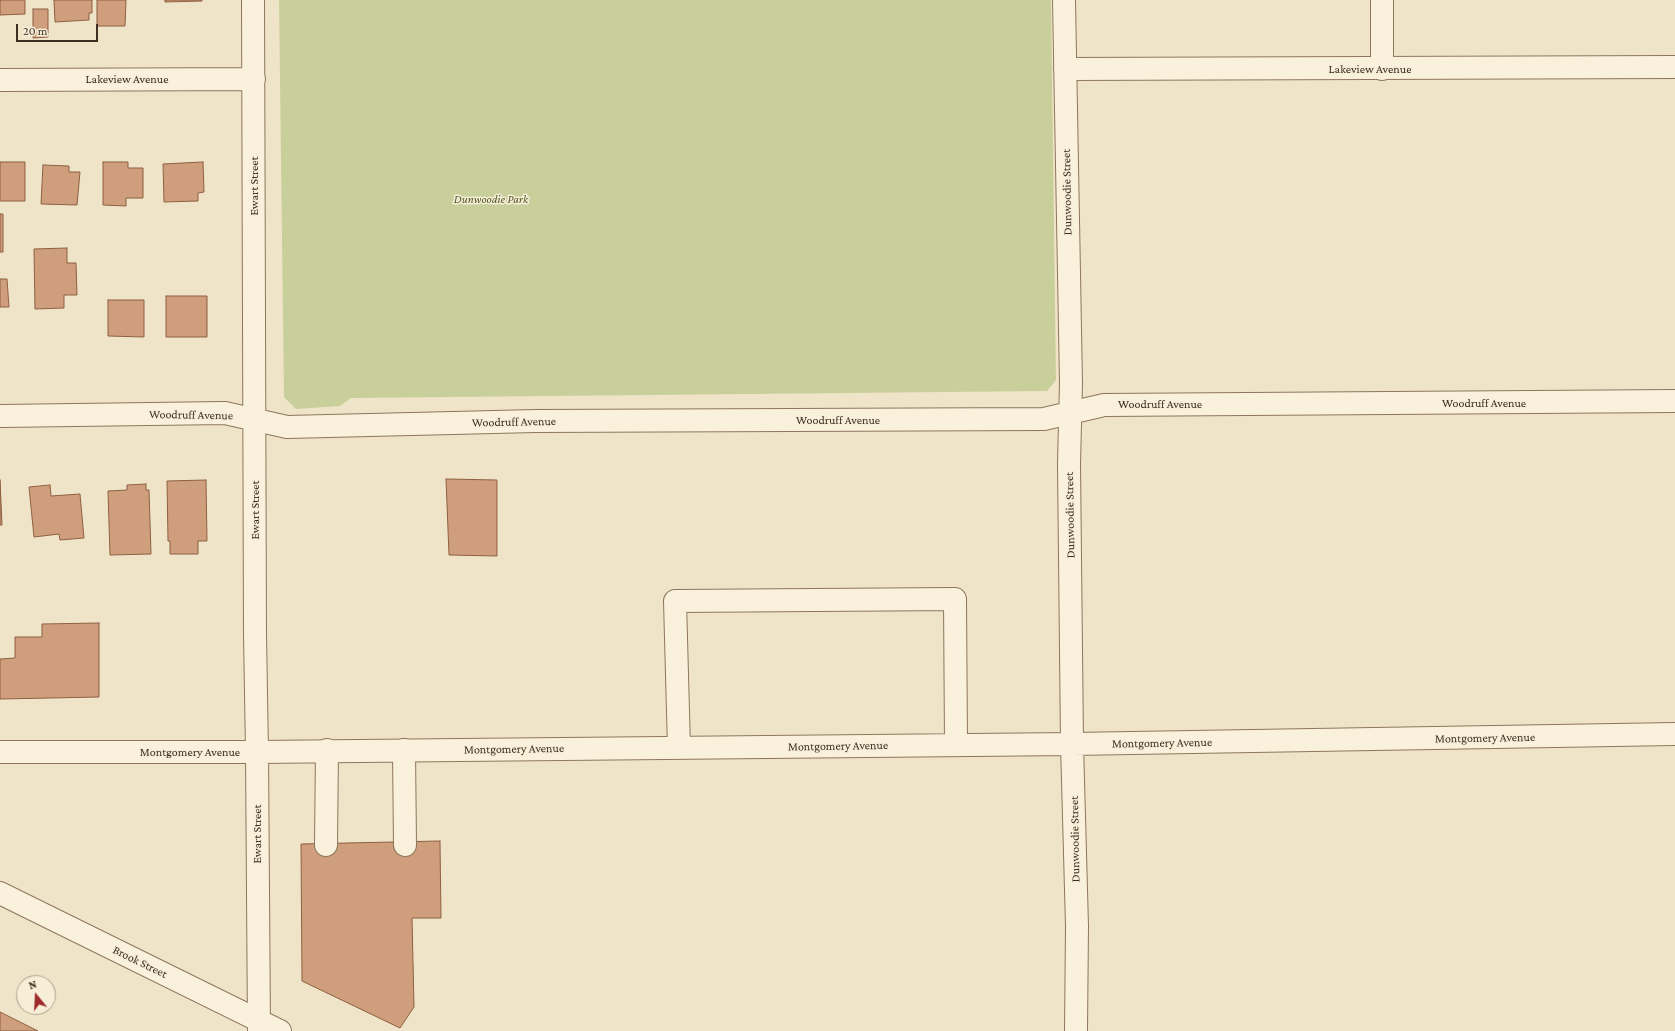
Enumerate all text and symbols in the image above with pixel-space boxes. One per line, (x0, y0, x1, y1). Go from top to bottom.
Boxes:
scale bar (18, 16, 100, 42)
text: 20 m (23, 24, 47, 38)
street label: Lakeview Avenue (1329, 62, 1411, 76)
street label: Lakeview Avenue (86, 72, 168, 86)
street label: Dunwoodie Street (1059, 149, 1075, 235)
street label: Ewart Street (247, 156, 261, 216)
park label: Dunwoodie Park (454, 192, 528, 206)
street label: Woodruff Avenue (1442, 396, 1526, 410)
street label: Woodruff Avenue (1118, 397, 1202, 411)
street label: Woodruff Avenue (149, 407, 233, 423)
street label: Woodruff Avenue (796, 413, 880, 427)
street label: Woodruff Avenue (472, 414, 556, 430)
street label: Dunwoodie Street (1062, 472, 1078, 558)
street label: Ewart Street (248, 480, 262, 540)
street label: Montgomery Avenue (1435, 730, 1535, 746)
street label: Montgomery Avenue (1112, 735, 1212, 751)
street label: Montgomery Avenue (788, 738, 888, 754)
street label: Montgomery Avenue (464, 741, 564, 757)
street label: Montgomery Avenue (140, 745, 240, 759)
street label: Dunwoodie Street (1067, 796, 1083, 882)
street label: Ewart Street (250, 804, 264, 864)
street label: Brook Street (111, 943, 169, 981)
north arrow (16, 975, 56, 1015)
text: N (27, 978, 38, 991)

